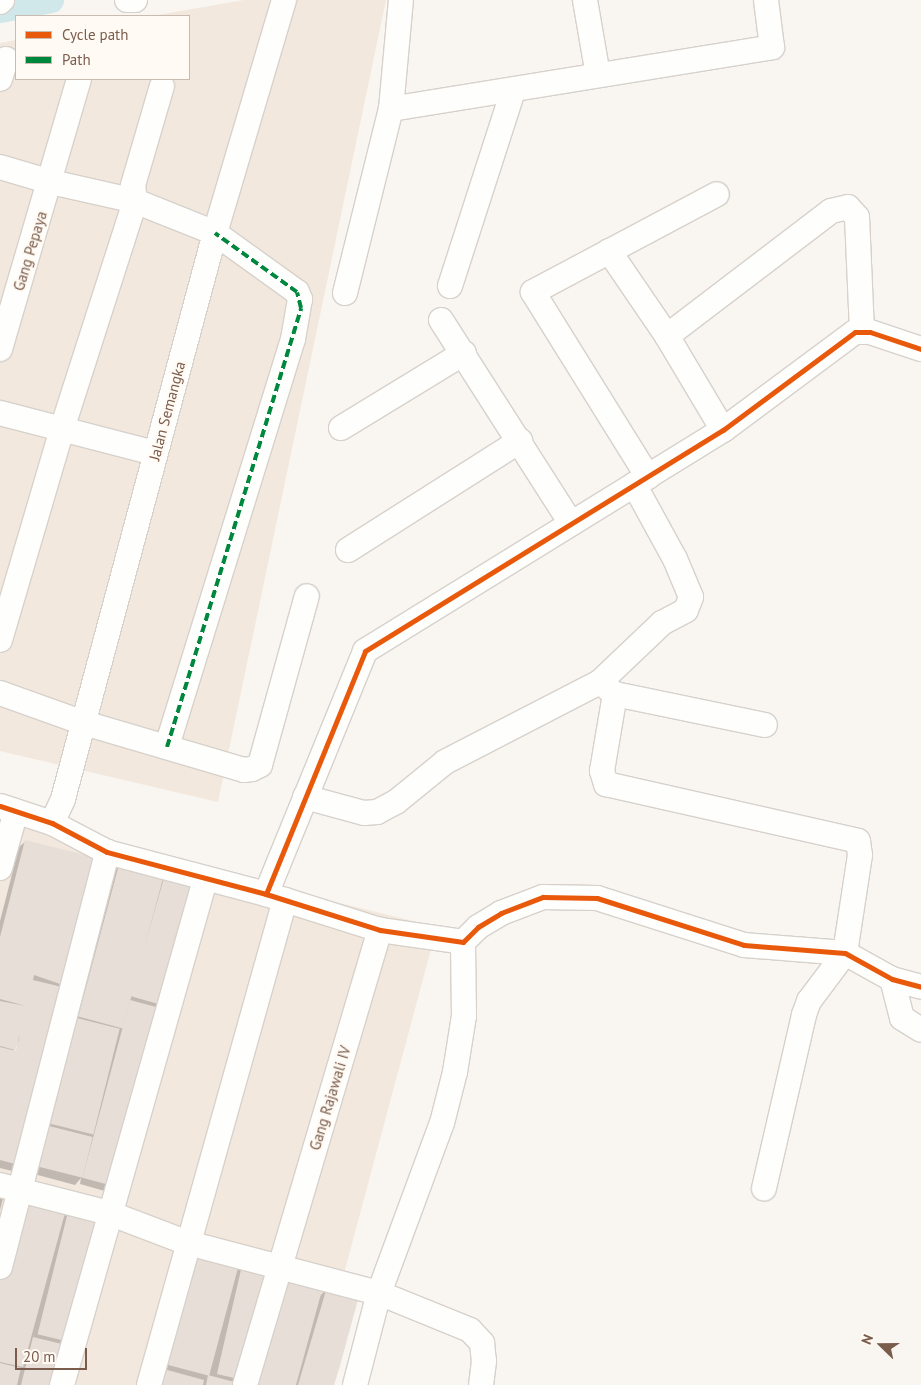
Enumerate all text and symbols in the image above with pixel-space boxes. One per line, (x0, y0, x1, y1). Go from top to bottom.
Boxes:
legend (15, 15, 190, 80)
text: Cycle path (62, 25, 128, 44)
text: Path (62, 50, 91, 69)
street label: Gang Pepaya (9, 209, 51, 293)
street label: Jalan Semangka (145, 359, 189, 463)
street label: Gang Rajawali IV (306, 1044, 354, 1152)
north arrow (856, 1320, 906, 1370)
text: N (857, 1332, 877, 1347)
scale bar (18, 1338, 90, 1370)
text: 20 m (23, 1347, 56, 1366)

